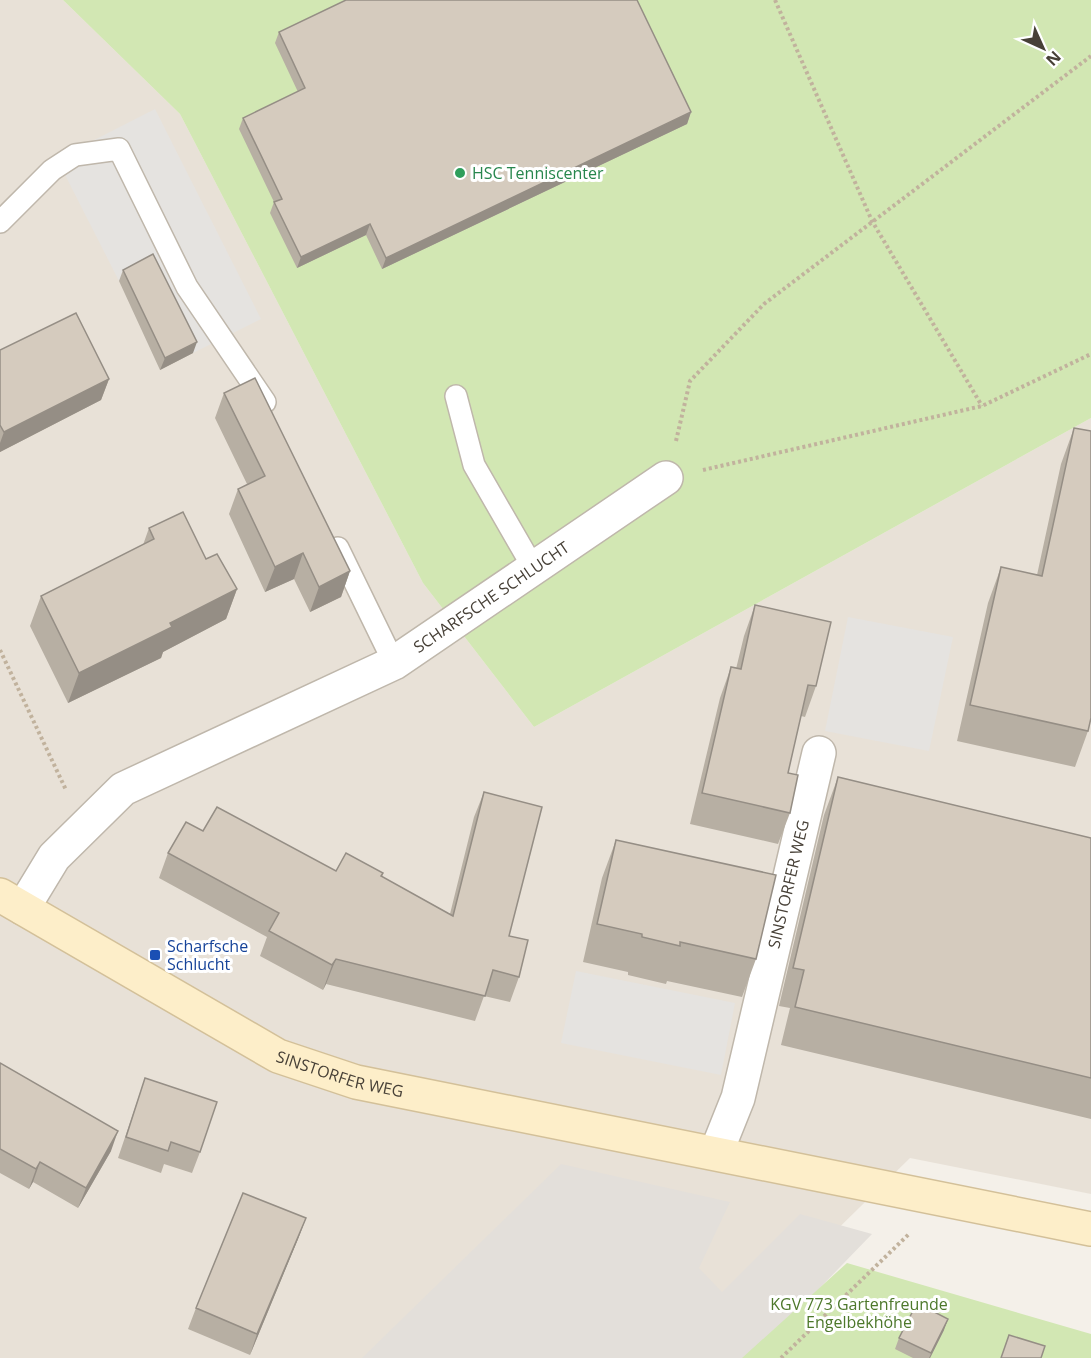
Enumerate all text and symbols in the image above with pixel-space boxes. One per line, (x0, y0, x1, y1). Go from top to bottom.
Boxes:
north arrow (1013, 18, 1073, 78)
text: N (1041, 46, 1066, 71)
place label: HSC Tenniscenter (472, 162, 604, 184)
marker: HSC Tenniscenter (453, 166, 467, 180)
street label: SCHARFSCHE SCHLUCHT (409, 536, 574, 658)
street label: SINSTORFER WEG (762, 817, 814, 951)
place label: Scharfsche Schlucht (167, 935, 248, 975)
marker: Scharfsche Schlucht (148, 948, 162, 962)
street label: SINSTORFER WEG (273, 1045, 406, 1102)
park label: KGV 773 Gartenfreunde Engelbekhöhe (770, 1293, 948, 1333)

